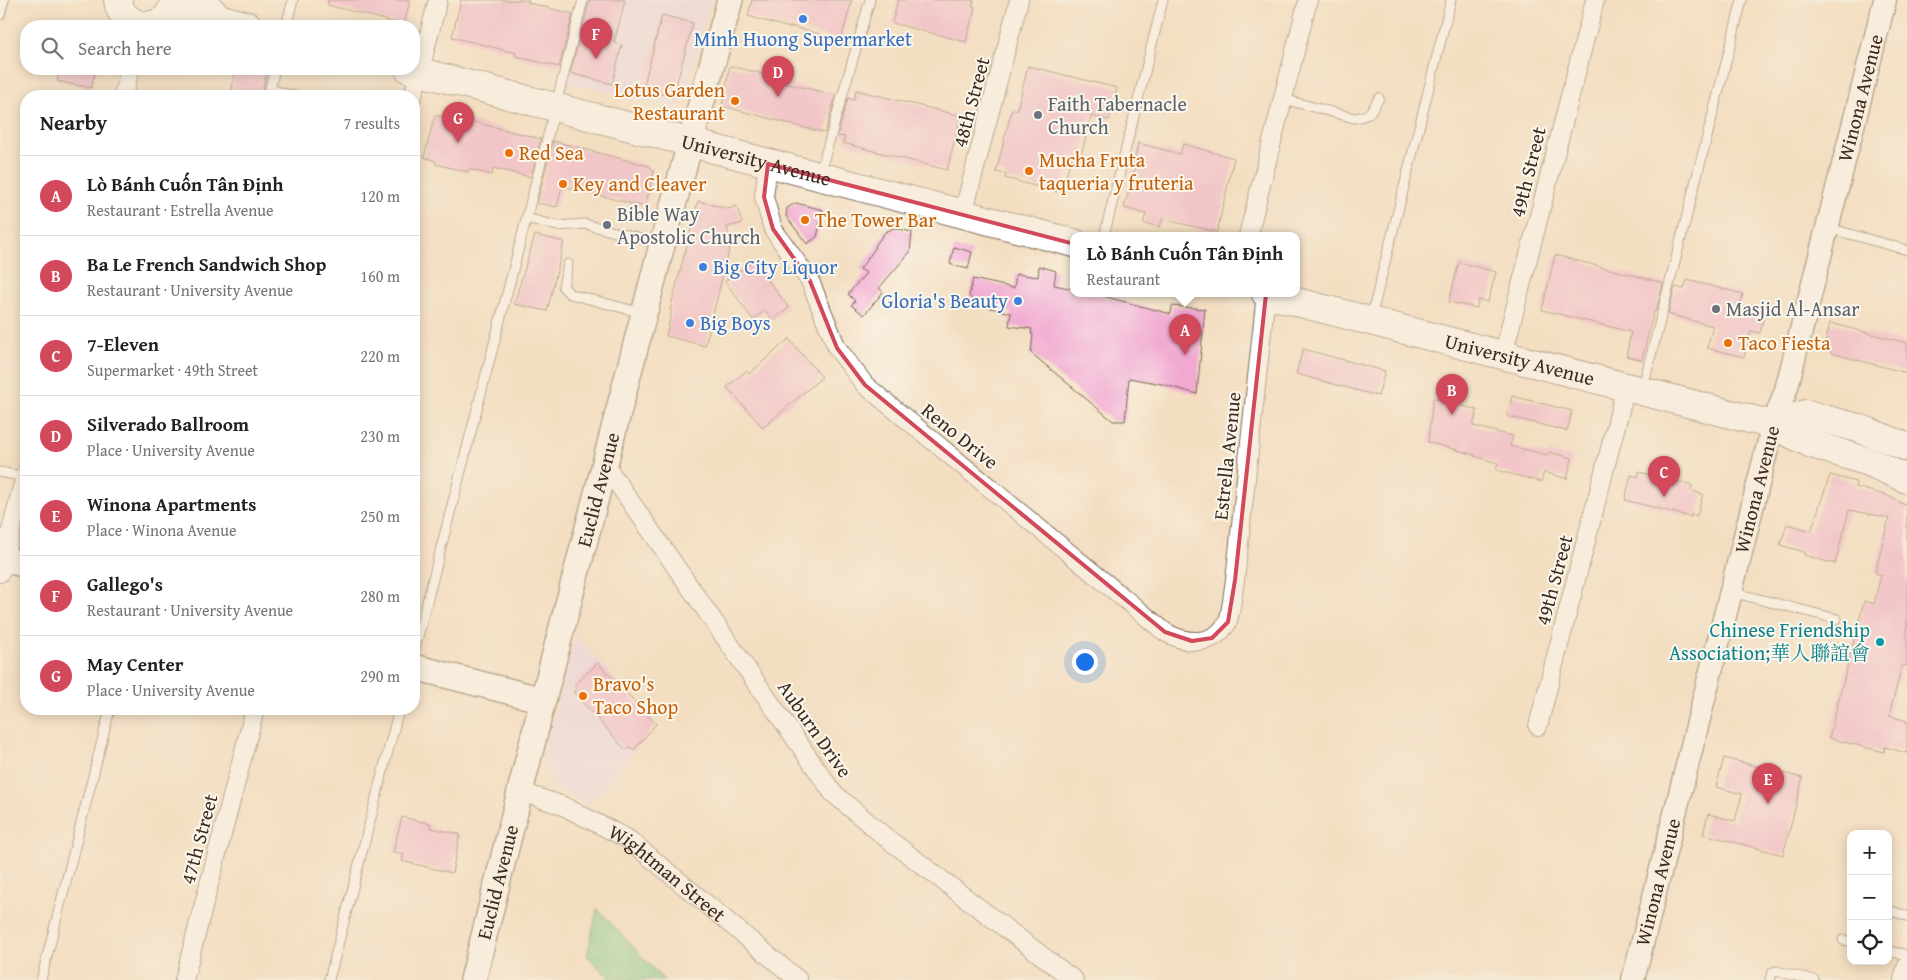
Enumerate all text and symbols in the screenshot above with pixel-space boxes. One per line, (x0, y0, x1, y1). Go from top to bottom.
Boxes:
marker: Minh Huong Supermarket (797, 13, 809, 25)
pin: F (580, 18, 612, 59)
search box (20, 20, 420, 75)
place label: Minh Huong Supermarket (694, 24, 912, 53)
street label: Winona Avenue (1830, 31, 1890, 165)
icon: search (38, 34, 66, 62)
text: Search here (78, 34, 172, 62)
street label: 48th Street (945, 53, 997, 150)
pin: D (762, 56, 794, 97)
place label: Lotus Garden Restaurant (614, 75, 725, 127)
place label: Faith Tabernacle Church (1048, 89, 1187, 141)
marker: Lotus Garden Restaurant (729, 95, 741, 107)
pin: G (442, 102, 474, 143)
text: Nearby (40, 107, 107, 138)
marker: Faith Tabernacle Church (1032, 109, 1044, 121)
text: 7 results (343, 111, 400, 135)
street label: 49th Street (1502, 123, 1553, 220)
street label: University Avenue (678, 126, 834, 193)
place label: Red Sea (519, 138, 584, 167)
place label: Mucha Fruta taqueria y fruteria (1039, 145, 1194, 197)
marker: Red Sea (503, 147, 515, 159)
marker: Mucha Fruta taqueria y fruteria (1023, 165, 1035, 177)
place label: Key and Cleaver (573, 169, 706, 198)
text: Lò Bánh Cuốn Tân Định (87, 170, 284, 198)
marker: Key and Cleaver (557, 178, 569, 190)
text: A (51, 184, 61, 208)
text: 120 m (360, 184, 400, 208)
text: Restaurant · Estrella Avenue (87, 198, 273, 222)
place label: Bible Way Apostolic Church (617, 199, 761, 251)
place label: The Tower Bar (815, 205, 936, 234)
marker: The Tower Bar (799, 214, 811, 226)
marker: Bible Way Apostolic Church (601, 219, 613, 231)
popup (1070, 232, 1300, 297)
text: Lò Bánh Cuốn Tân Định (1087, 239, 1283, 267)
text: Ba Le French Sandwich Shop (87, 250, 326, 278)
place label: Big City Liquor (713, 252, 837, 281)
marker: Big City Liquor (697, 261, 709, 273)
text: B (51, 264, 61, 288)
text: 160 m (360, 264, 400, 288)
text: Restaurant (1087, 267, 1160, 291)
text: Restaurant · University Avenue (87, 278, 293, 302)
place label: Gloria's Beauty (882, 286, 1008, 315)
place label: Masjid Al-Ansar (1726, 294, 1859, 323)
marker: Gloria's Beauty (1012, 295, 1024, 307)
marker: Masjid Al-Ansar (1710, 303, 1722, 315)
place label: Big Boys (700, 308, 771, 337)
pin: A (1169, 314, 1201, 355)
marker: Big Boys (684, 317, 696, 329)
street label: University Avenue (1442, 326, 1598, 392)
place label: Taco Fiesta (1738, 328, 1831, 357)
text: 7-Eleven (87, 330, 159, 358)
marker: Taco Fiesta (1722, 337, 1734, 349)
text: C (51, 344, 61, 368)
text: 220 m (360, 344, 400, 368)
text: Supermarket · 49th Street (87, 358, 258, 382)
pin: B (1436, 374, 1468, 415)
street label: Estrella Avenue (1205, 390, 1248, 522)
street label: Reno Drive (916, 396, 1005, 476)
text: Silverado Ballroom (87, 410, 249, 438)
street label: Winona Avenue (1726, 422, 1786, 556)
text: D (51, 424, 61, 448)
text: 230 m (360, 424, 400, 448)
street label: Euclid Avenue (569, 429, 626, 550)
text: Place · University Avenue (87, 438, 255, 462)
pin: C (1648, 456, 1680, 497)
text: Winona Apartments (87, 490, 256, 518)
text: E (52, 504, 60, 528)
text: 250 m (360, 504, 400, 528)
text: Place · Winona Avenue (87, 518, 236, 542)
street label: 49th Street (1528, 531, 1580, 628)
text: Gallego's (87, 570, 163, 598)
text: F (52, 584, 60, 608)
text: 280 m (360, 584, 400, 608)
text: Restaurant · University Avenue (87, 598, 293, 622)
place label: Chinese Friendship Association;華人聯誼會 (1669, 615, 1870, 667)
marker: Chinese Friendship Association;華人聯誼會 (1874, 636, 1886, 648)
your location (1072, 649, 1098, 675)
text: May Center (87, 650, 184, 678)
text: G (51, 664, 61, 688)
text: 290 m (360, 664, 400, 688)
place label: Bravo's Taco Shop (593, 669, 679, 721)
street label: Auburn Drive (771, 674, 860, 783)
text: Place · University Avenue (87, 678, 255, 702)
marker: Bravo's Taco Shop (577, 690, 589, 702)
pin: E (1752, 763, 1784, 804)
street label: 47th Street (173, 790, 225, 887)
street label: Winona Avenue (1627, 815, 1687, 949)
street label: Wightman Street (604, 817, 732, 928)
street label: Euclid Avenue (469, 821, 525, 942)
map controls (1847, 830, 1892, 965)
button: + (1847, 830, 1892, 875)
button: − (1847, 875, 1892, 920)
button: locate (1847, 920, 1892, 965)

